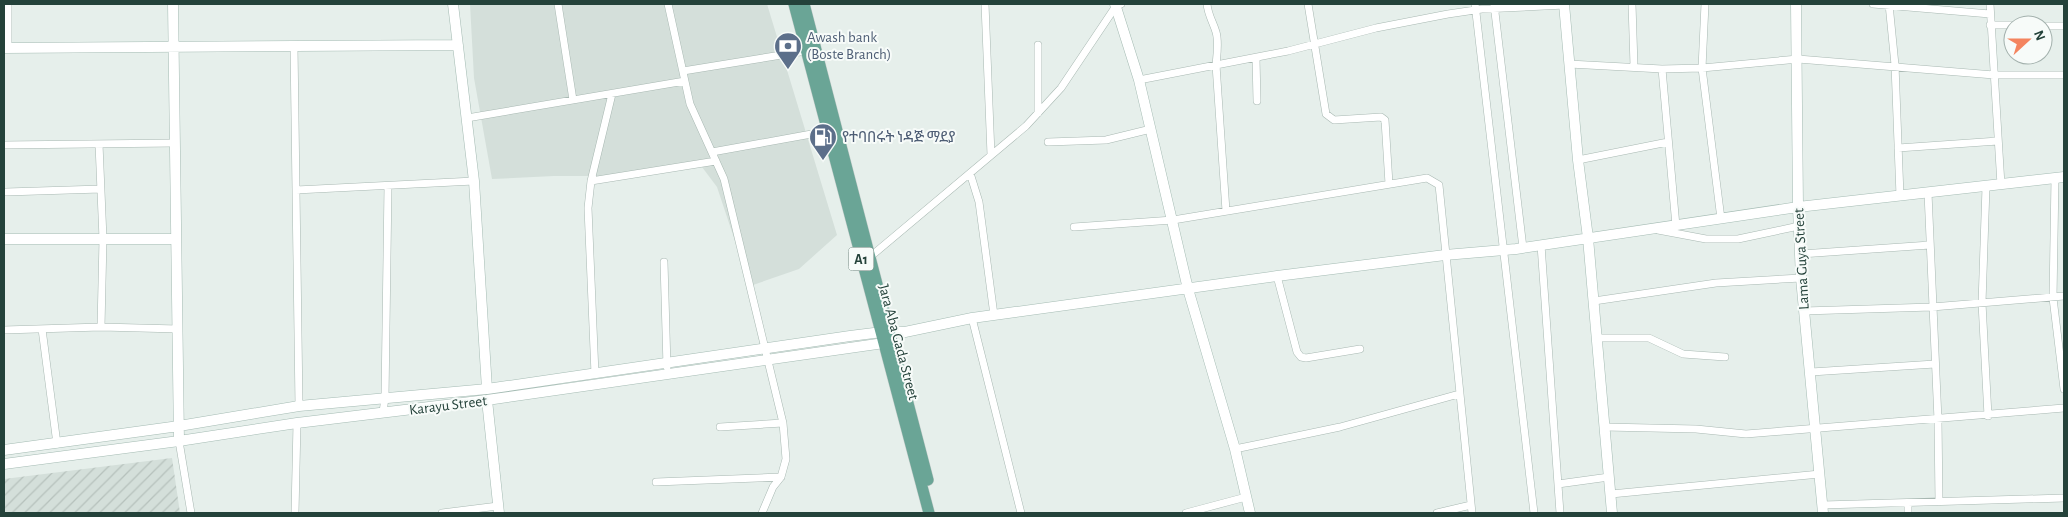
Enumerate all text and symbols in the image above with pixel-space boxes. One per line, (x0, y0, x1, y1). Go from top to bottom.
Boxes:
north arrow (2003, 15, 2053, 65)
text: N (2031, 29, 2047, 43)
place label: Awash bank (Boste Branch) (807, 30, 891, 62)
bank icon: Awash bank (Boste Branch) (773, 31, 803, 70)
fuel station icon: የተባበሩት ነዳጅ ማደያ (808, 122, 838, 161)
place label: የተባበሩት ነዳጅ ማደያ (842, 130, 956, 145)
street label: Lama Guya Street (1791, 208, 1812, 310)
road number: A1 (848, 248, 874, 270)
street label: Jara Aba Gada Street (876, 283, 921, 402)
street label: Karayu Street (408, 393, 488, 418)

